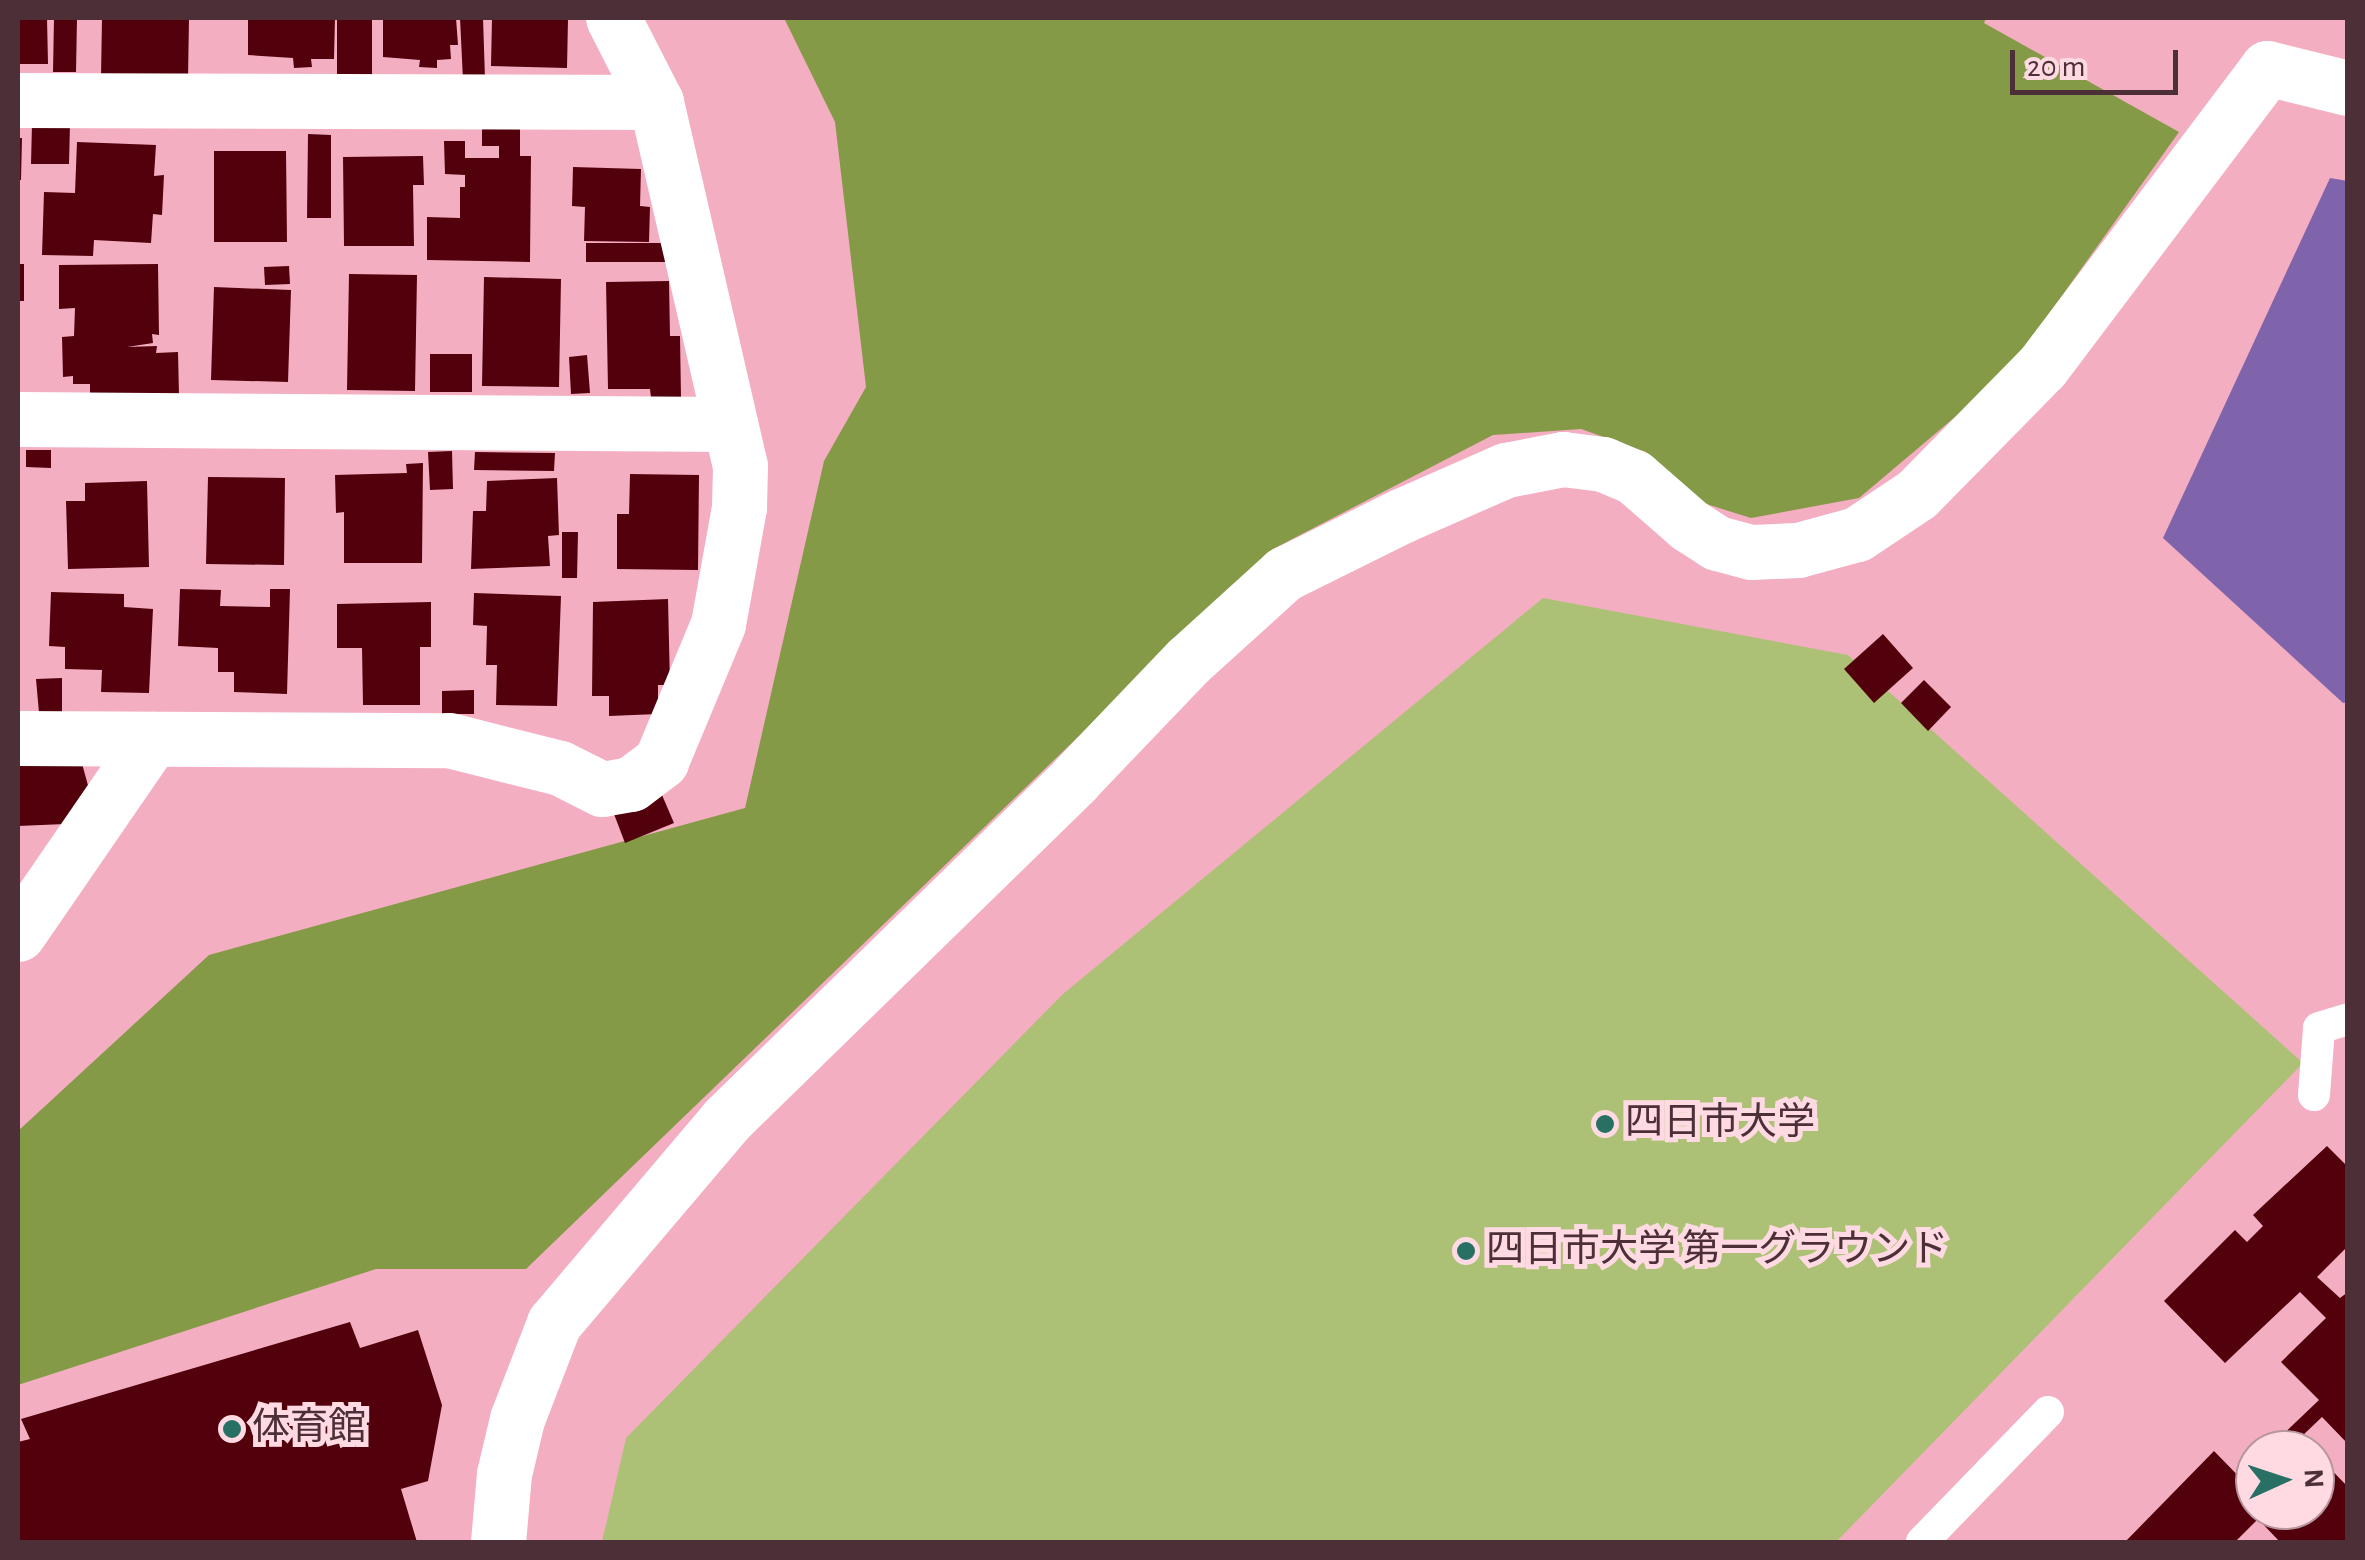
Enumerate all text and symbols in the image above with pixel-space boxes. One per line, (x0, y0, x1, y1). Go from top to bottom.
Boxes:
scale bar (2015, 30, 2182, 92)
text: 20 m (2027, 52, 2085, 82)
place label: 四日市大学 (1625, 1101, 1815, 1147)
marker: 四日市大学 (1594, 1113, 1616, 1135)
place label: 四日市大学 第一グラウンド (1486, 1228, 1948, 1274)
marker: 四日市大学 第一グラウンド (1455, 1240, 1477, 1262)
place label: 体育館 (252, 1406, 366, 1452)
marker: 体育館 (221, 1418, 243, 1440)
north arrow (2235, 1430, 2335, 1530)
text: N (2298, 1468, 2327, 1489)

